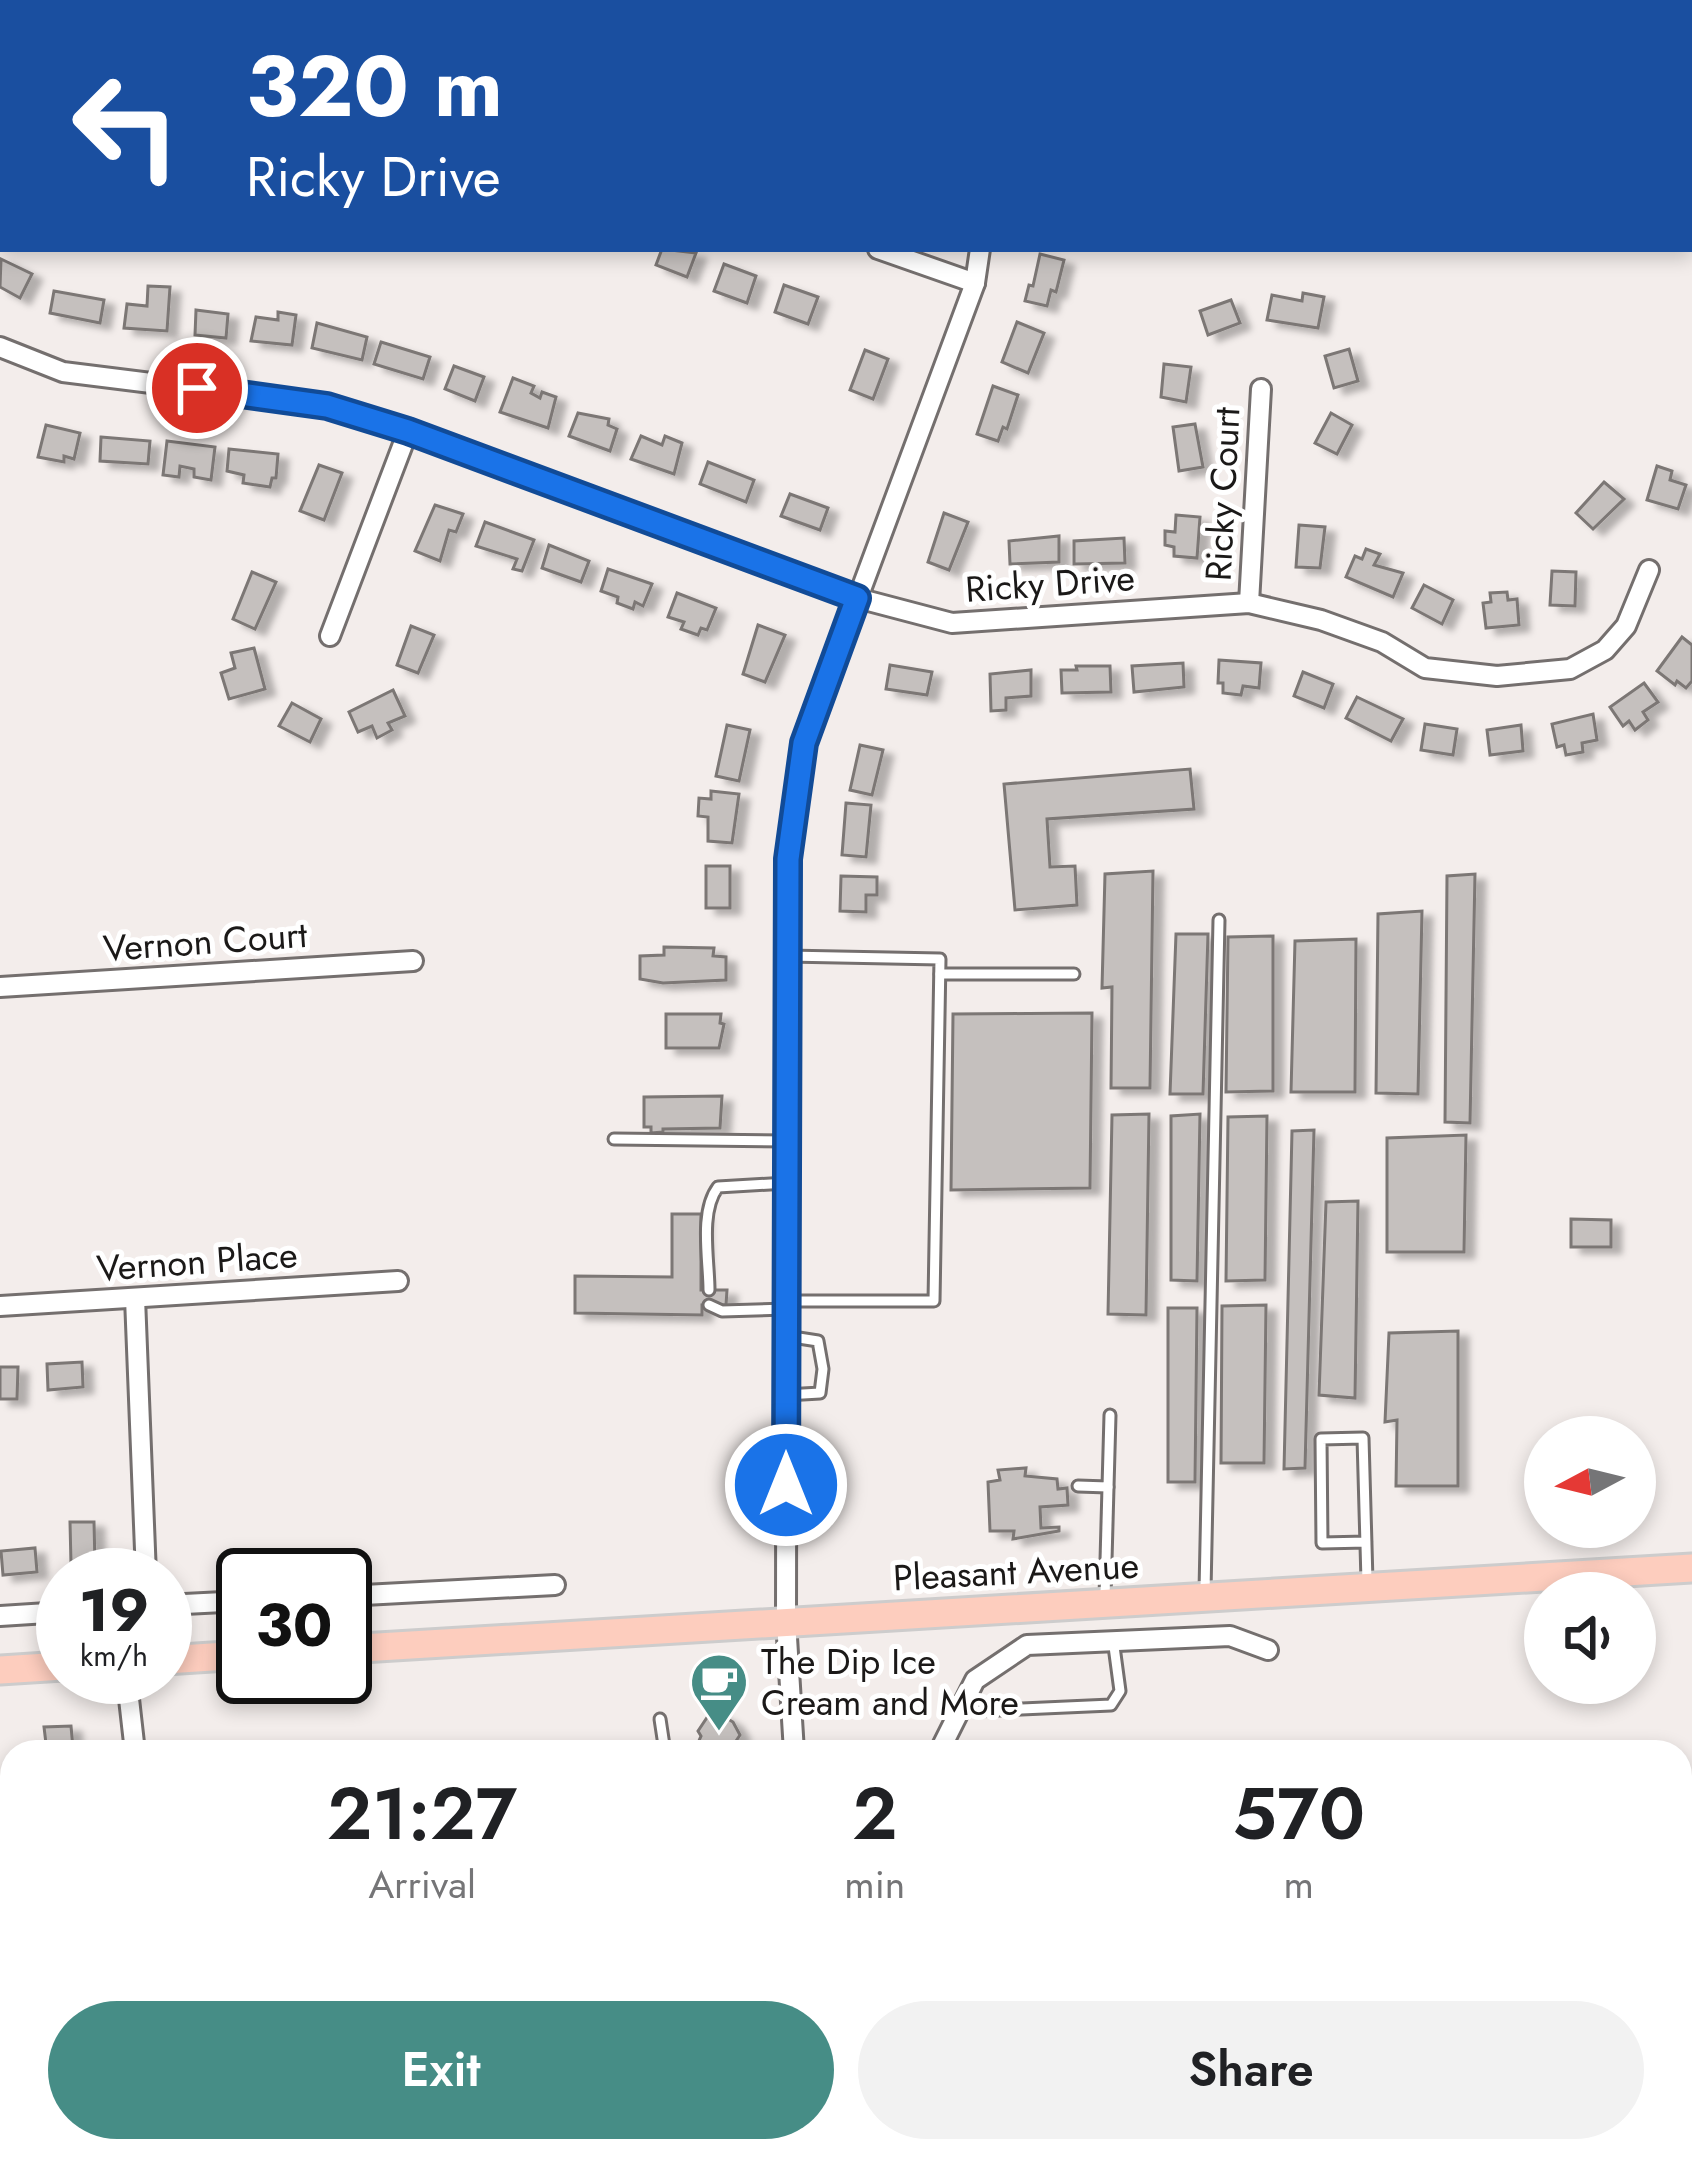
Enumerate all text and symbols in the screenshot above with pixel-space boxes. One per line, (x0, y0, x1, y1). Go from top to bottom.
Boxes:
text: 320 m (246, 26, 503, 148)
icon: left (48, 48, 204, 204)
text: Ricky Drive (246, 138, 501, 216)
pin (146, 337, 248, 439)
icon: arrive (164, 355, 230, 421)
street label: Ricky Court (1191, 405, 1253, 582)
street label: Ricky Drive (964, 551, 1136, 615)
street label: Vernon Court (101, 908, 309, 974)
street label: Vernon Place (95, 1228, 299, 1294)
north arrow (1524, 1416, 1656, 1548)
map controls (1524, 1416, 1656, 1704)
position arrow (723, 1422, 849, 1548)
street label: Pleasant Avenue (892, 1539, 1140, 1603)
speed limit sign: 30 (216, 1548, 372, 1704)
text: 19 (79, 1567, 149, 1654)
button: sound (1524, 1572, 1656, 1704)
text: km/h (80, 1634, 148, 1677)
place label: The Dip Ice Cream and More (761, 1635, 1019, 1728)
cafe icon: The Dip Ice Cream and More (688, 1651, 750, 1733)
text: 21:27 (327, 1762, 517, 1866)
text: 2 (852, 1762, 897, 1866)
text: 570 (1232, 1762, 1365, 1866)
text: Arrival (368, 1856, 476, 1913)
text: min (844, 1856, 905, 1913)
text: m (1283, 1856, 1314, 1913)
button: Exit (48, 2001, 834, 2139)
button: Share (858, 2001, 1644, 2139)

